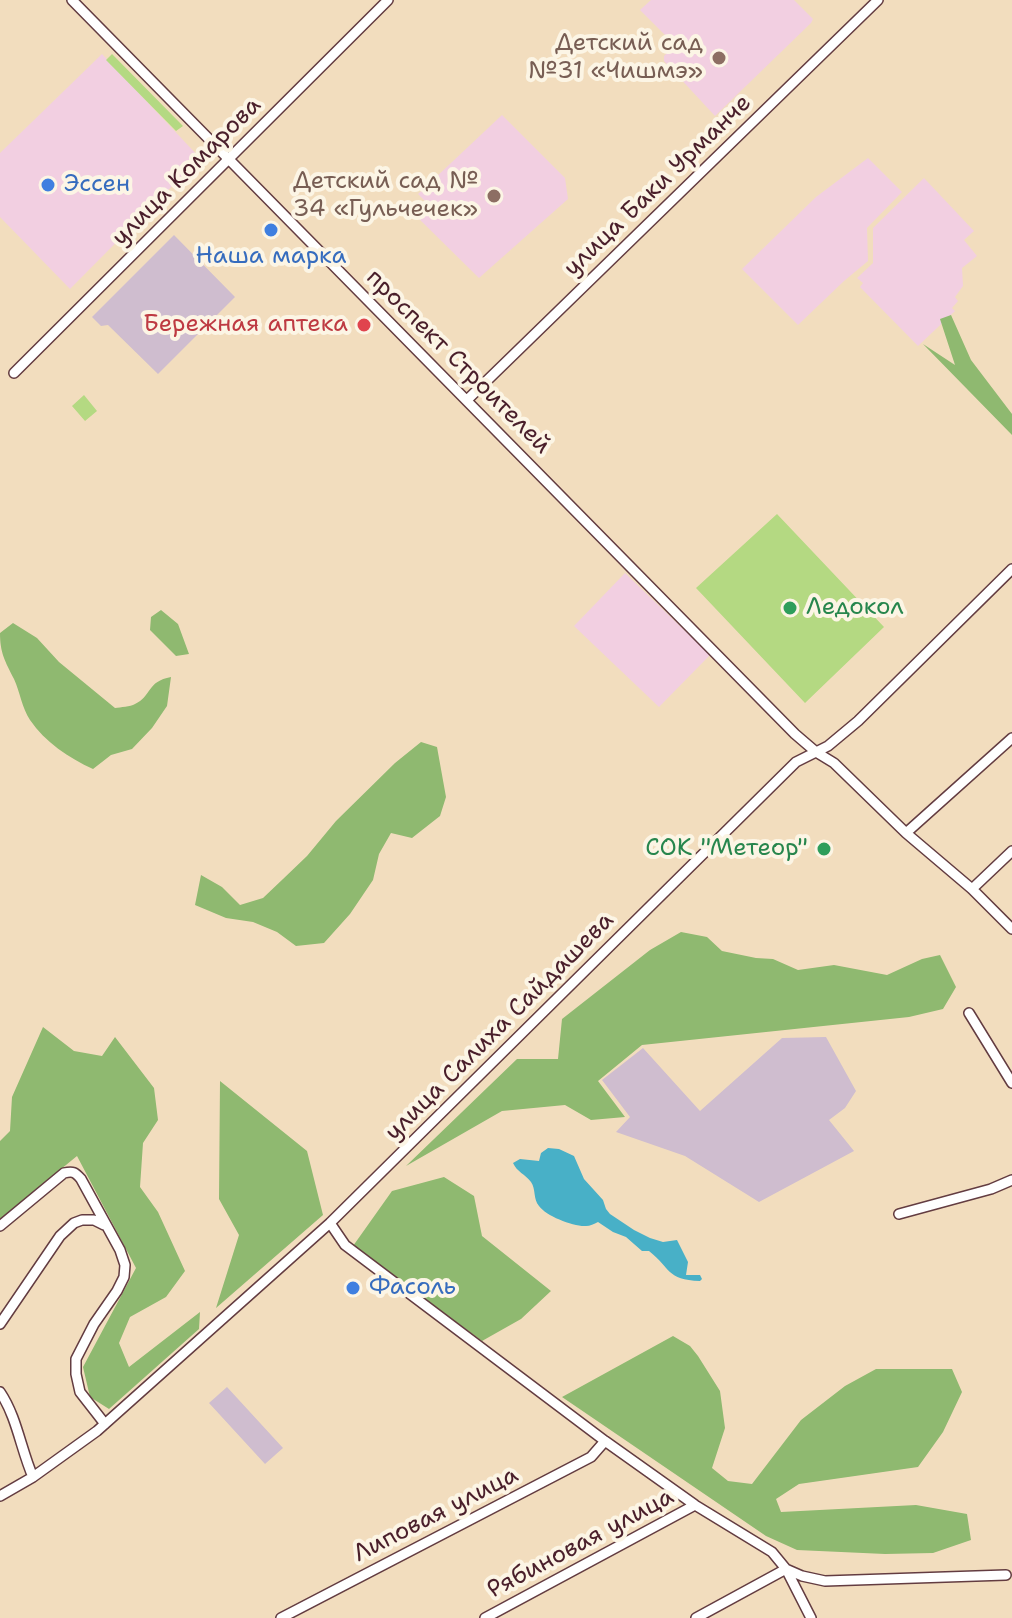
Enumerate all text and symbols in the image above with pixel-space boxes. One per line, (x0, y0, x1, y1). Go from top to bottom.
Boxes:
place label: Детский сад №31 «Чишмэ» (528, 30, 703, 86)
marker: Детский сад №31 «Чишмэ» (710, 49, 728, 67)
street label: улица Баки Урманче (558, 89, 758, 283)
street label: улица Комарова (107, 92, 267, 252)
place label: Детский сад № 34 «Гульчечек» (293, 168, 478, 224)
place label: Эссен (64, 171, 130, 199)
marker: Эссен (39, 176, 57, 194)
marker: Детский сад № 34 «Гульчечек» (485, 187, 503, 205)
marker: Наша марка (262, 221, 280, 239)
place label: Наша марка (196, 243, 346, 271)
street label: проспект Строителей (360, 264, 556, 460)
place label: Бережная аптека (143, 311, 348, 339)
marker: Бережная аптека (355, 316, 373, 334)
place label: Ледокол (806, 594, 904, 622)
marker: Ледокол (781, 599, 799, 617)
place label: СОК "Метеор" (645, 835, 808, 863)
marker: СОК "Метеор" (815, 840, 833, 858)
street label: улица Салиха Сайдашева (380, 907, 620, 1147)
place label: Фасоль (369, 1274, 456, 1302)
marker: Фасоль (344, 1279, 362, 1297)
street label: Липовая улица (349, 1461, 523, 1569)
street label: Рябиновая улица (483, 1483, 679, 1605)

